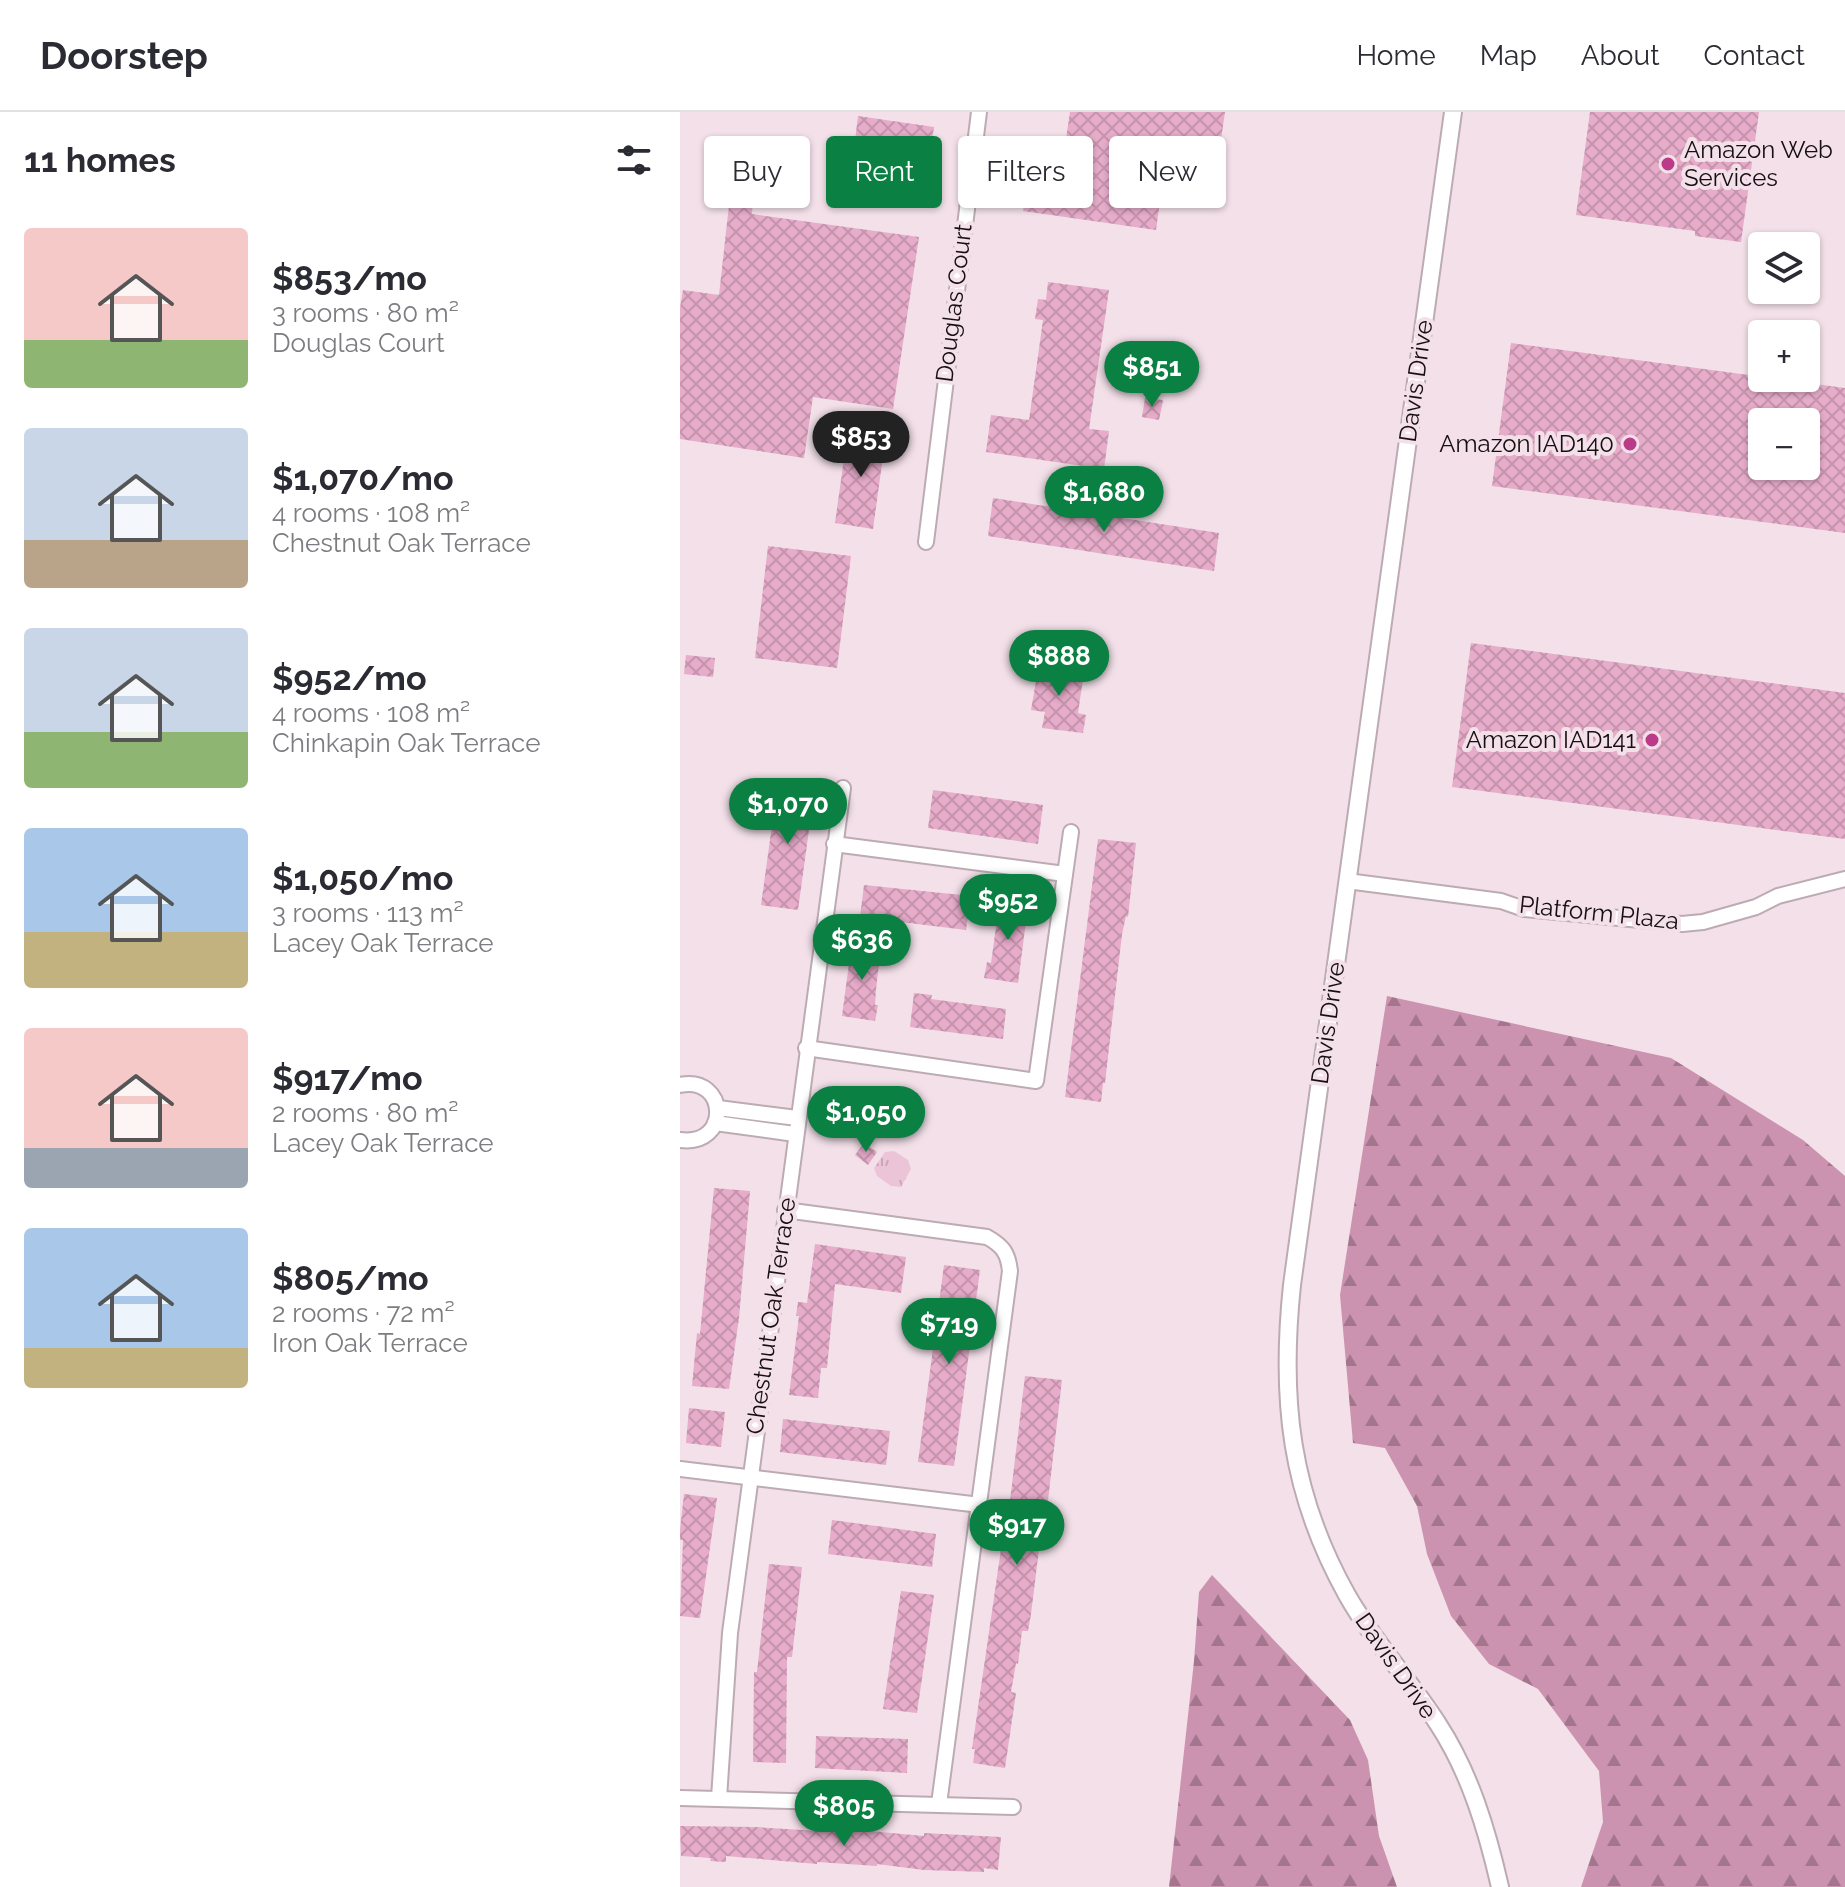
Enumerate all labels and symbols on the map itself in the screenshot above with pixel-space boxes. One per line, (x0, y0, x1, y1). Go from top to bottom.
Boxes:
place label: Amazon Web Services (1684, 135, 1833, 192)
marker: Amazon Web Services (1659, 155, 1677, 173)
street label: Douglas Court (929, 222, 978, 384)
street label: Davis Drive (1393, 318, 1438, 444)
pin: $851 (1105, 341, 1199, 409)
pin: $853 (814, 411, 908, 479)
place label: Amazon IAD140 (1439, 429, 1614, 458)
marker: Amazon IAD140 (1621, 435, 1639, 453)
pin: $1,680 (1039, 466, 1169, 534)
pin: $888 (1012, 630, 1106, 698)
place label: Amazon IAD141 (1466, 725, 1636, 754)
marker: Amazon IAD141 (1643, 731, 1661, 749)
pin: $1,070 (723, 778, 853, 846)
pin: $952 (961, 874, 1055, 942)
street label: Platform Plaza (1518, 890, 1680, 935)
pin: $636 (815, 914, 909, 982)
street label: Davis Drive (1305, 960, 1350, 1086)
pin: $1,050 (801, 1086, 931, 1154)
street label: Chestnut Oak Terrace (740, 1196, 801, 1436)
pin: $719 (902, 1298, 996, 1366)
pin: $917 (970, 1499, 1064, 1567)
street label: Davis Drive (1349, 1607, 1443, 1724)
pin: $805 (797, 1780, 891, 1848)

